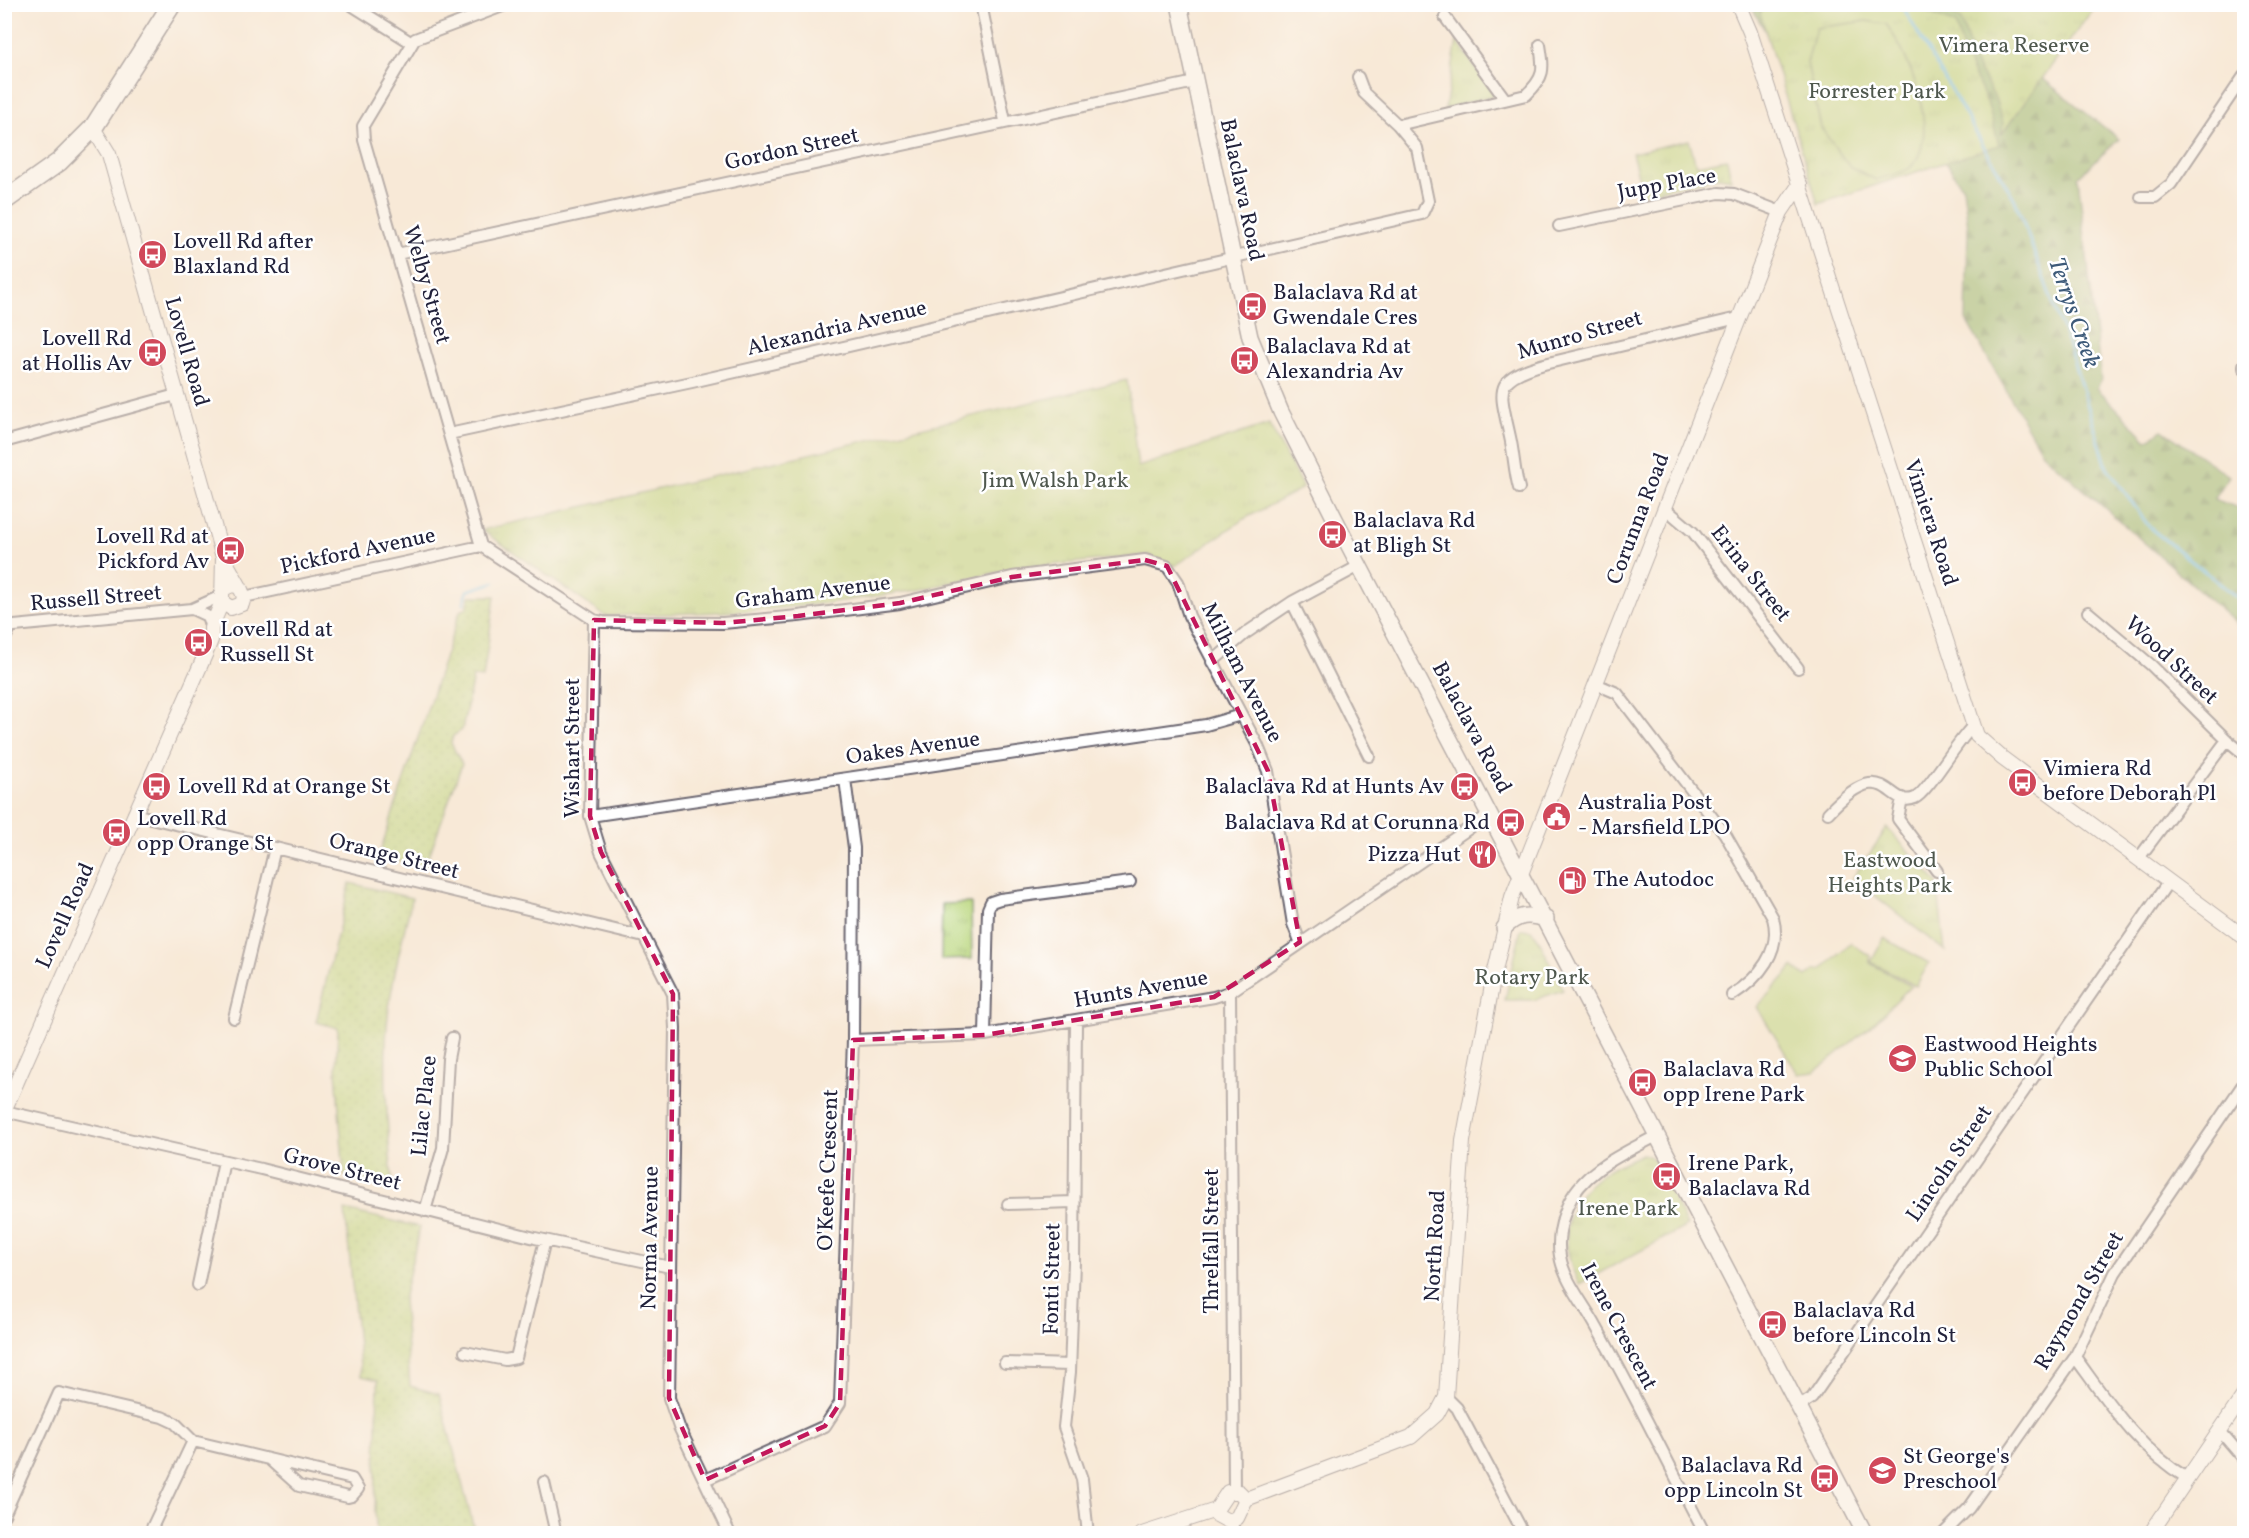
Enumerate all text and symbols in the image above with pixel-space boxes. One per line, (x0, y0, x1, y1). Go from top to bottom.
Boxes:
park label: Vimera Reserve (1938, 31, 2090, 62)
park label: Forrester Park (1808, 77, 1946, 108)
street label: Balaclava Road (1211, 116, 1271, 264)
street label: Gordon Street (722, 121, 862, 179)
street label: Jupp Place (1615, 161, 1719, 209)
street label: Welby Street (394, 222, 458, 348)
place label: Lovell Rd after Blaxland Rd (173, 227, 313, 283)
bus stop icon: Lovell Rd after Blaxland Rd (136, 239, 168, 271)
water label: Terrys Creek (2038, 253, 2108, 373)
place label: Balaclava Rd at Gwendale Cres (1273, 278, 1418, 334)
bus stop icon: Balaclava Rd at Gwendale Cres (1236, 290, 1268, 322)
street label: Lovell Road (156, 293, 216, 411)
street label: Alexandria Avenue (744, 293, 930, 365)
street label: Munro Street (1514, 303, 1646, 369)
place label: Lovell Rd at Hollis Av (22, 324, 132, 380)
place label: Balaclava Rd at Alexandria Av (1266, 332, 1411, 388)
bus stop icon: Lovell Rd at Hollis Av (137, 336, 169, 368)
bus stop icon: Balaclava Rd at Alexandria Av (1229, 344, 1261, 376)
street label: Corunna Road (1600, 449, 1678, 589)
street label: Vimiera Road (1895, 456, 1965, 590)
park label: Jim Walsh Park (981, 466, 1129, 497)
place label: Balaclava Rd at Bligh St (1353, 506, 1475, 562)
bus stop icon: Balaclava Rd at Bligh St (1316, 518, 1348, 550)
street label: Erina Street (1702, 519, 1798, 629)
street label: Pickford Avenue (278, 520, 438, 584)
place label: Lovell Rd at Pickford Av (96, 522, 209, 578)
bus stop icon: Lovell Rd at Pickford Av (214, 534, 246, 566)
street label: Graham Avenue (734, 568, 892, 618)
street label: Russell Street (29, 578, 163, 620)
street label: Milham Avenue (1192, 598, 1290, 748)
street label: Wood Street (2117, 609, 2225, 713)
place label: Lovell Rd at Russell St (220, 615, 333, 671)
bus stop icon: Lovell Rd at Russell St (183, 627, 215, 659)
street label: Balaclava Road (1423, 657, 1519, 799)
street label: Wishart Street (558, 677, 589, 818)
street label: Oakes Avenue (844, 724, 982, 774)
place label: Vimiera Rd before Deborah Pl (2043, 754, 2216, 810)
bus stop icon: Vimiera Rd before Deborah Pl (2006, 766, 2038, 798)
bus stop icon: Lovell Rd at Orange St (141, 771, 173, 803)
bus stop icon: Balaclava Rd at Hunts Av (1449, 771, 1481, 803)
place label: Lovell Rd at Orange St (178, 772, 391, 803)
place label: Balaclava Rd at Hunts Av (1205, 772, 1444, 803)
place label: Australia Post - Marsfield LPO (1578, 788, 1730, 844)
public building icon: Australia Post - Marsfield LPO (1541, 800, 1573, 832)
place label: Lovell Rd opp Orange St (137, 804, 274, 860)
bus stop icon: Balaclava Rd at Corunna Rd (1495, 807, 1527, 839)
place label: Balaclava Rd at Corunna Rd (1224, 808, 1490, 839)
bus stop icon: Lovell Rd opp Orange St (100, 816, 132, 848)
street label: Orange Street (326, 826, 463, 888)
restaurant icon: Pizza Hut (1466, 839, 1498, 871)
place label: Pizza Hut (1367, 840, 1461, 871)
park label: Eastwood Heights Park (1828, 846, 1952, 902)
street label: Lovell Road (29, 858, 103, 974)
fuel station icon: The Autodoc (1556, 864, 1588, 896)
place label: The Autodoc (1593, 865, 1714, 896)
street label: Hunts Avenue (1072, 963, 1210, 1017)
park label: Rotary Park (1475, 963, 1589, 994)
place label: Eastwood Heights Public School (1924, 1030, 2097, 1086)
school or university icon: Eastwood Heights Public School (1887, 1042, 1919, 1074)
street label: Lilac Place (404, 1054, 446, 1158)
place label: Balaclava Rd opp Irene Park (1663, 1055, 1805, 1111)
bus stop icon: Balaclava Rd opp Irene Park (1626, 1067, 1658, 1099)
street label: O'Keefe Crescent (811, 1088, 847, 1251)
street label: Lincoln Street (1899, 1099, 2001, 1229)
street label: Grove Street (280, 1140, 405, 1200)
place label: Irene Park, Balaclava Rd (1688, 1149, 1810, 1205)
bus stop icon: Irene Park, Balaclava Rd (1651, 1161, 1683, 1193)
street label: Norma Avenue (634, 1166, 668, 1310)
street label: Threlfall Street (1197, 1168, 1228, 1314)
street label: North Road (1418, 1189, 1454, 1303)
park label: Irene Park (1578, 1194, 1678, 1225)
street label: Fonti Street (1037, 1222, 1069, 1336)
street label: Raymond Street (2028, 1225, 2133, 1376)
street label: Irene Crescent (1571, 1258, 1665, 1396)
place label: Balaclava Rd before Lincoln St (1793, 1296, 1956, 1352)
bus stop icon: Balaclava Rd before Lincoln St (1756, 1308, 1788, 1340)
place label: St George's Preschool (1903, 1442, 2010, 1498)
place label: Balaclava Rd opp Lincoln St (1664, 1451, 1803, 1507)
school or university icon: St George's Preschool (1866, 1454, 1898, 1486)
bus stop icon: Balaclava Rd opp Lincoln St (1808, 1463, 1840, 1495)

